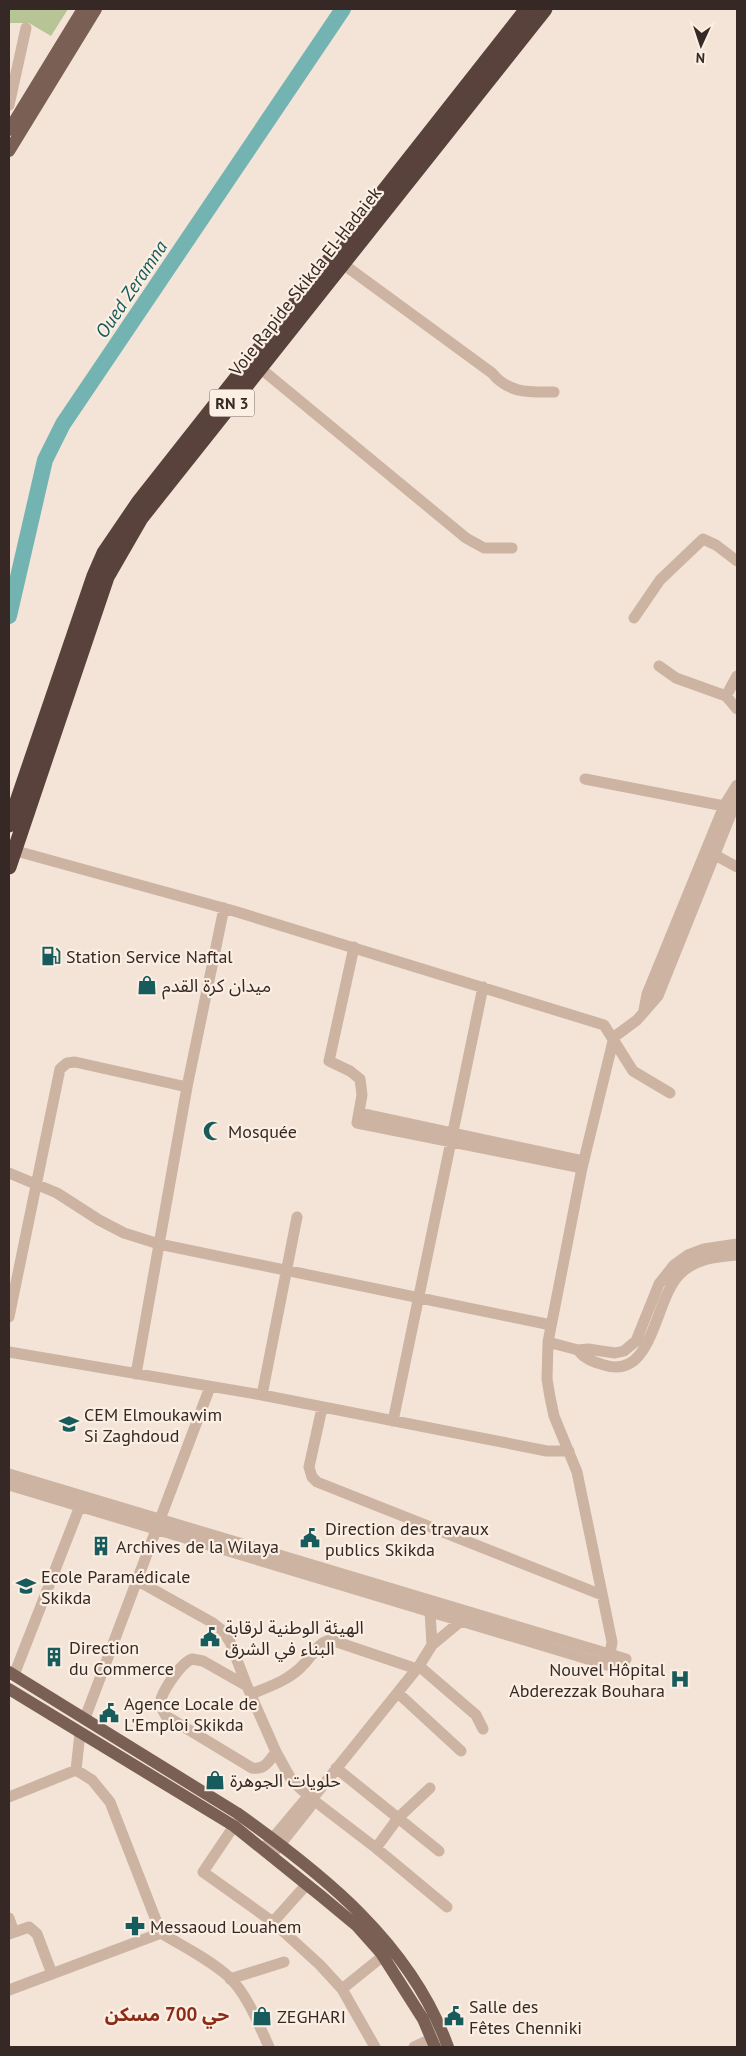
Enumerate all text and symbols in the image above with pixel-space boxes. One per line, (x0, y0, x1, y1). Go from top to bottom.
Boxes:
north arrow (676, 20, 726, 70)
text: N (695, 49, 705, 67)
street label: Voie Rapide Skikda El-Hadaiek (223, 181, 386, 381)
water label: Oued Zeramna (90, 235, 173, 342)
road number: RN 3 (210, 389, 254, 416)
fuel station icon: Station Service Naftal (40, 945, 62, 967)
place label: Station Service Naftal (66, 945, 233, 968)
shop icon: ميدان كرة القدم (136, 974, 158, 996)
place label: ميدان كرة القدم (162, 974, 271, 1000)
mosque icon: Mosquée (202, 1120, 224, 1142)
place label: Mosquée (228, 1120, 297, 1143)
place label: CEM Elmoukawim Si Zaghdoud (84, 1403, 222, 1447)
school or university icon: CEM Elmoukawim Si Zaghdoud (58, 1413, 80, 1435)
place label: Direction des travaux publics Skikda (325, 1517, 489, 1561)
public building icon: Direction des travaux publics Skikda (299, 1527, 321, 1549)
building icon: Archives de la Wilaya (90, 1535, 112, 1557)
place label: Archives de la Wilaya (116, 1535, 279, 1558)
place label: Ecole Paramédicale Skikda (41, 1565, 190, 1609)
school or university icon: Ecole Paramédicale Skikda (15, 1575, 37, 1597)
place label: الهيئة الوطنية لرقابة البناء في الشرق (225, 1616, 364, 1662)
public building icon: الهيئة الوطنية لرقابة البناء في الشرق (199, 1626, 221, 1648)
place label: Direction du Commerce (69, 1636, 174, 1680)
building icon: Direction du Commerce (43, 1646, 65, 1668)
place label: Nouvel Hôpital Abderezzak Bouhara (509, 1658, 666, 1702)
hospital icon: Nouvel Hôpital Abderezzak Bouhara (669, 1668, 691, 1690)
place label: Agence Locale de L'Emploi Skikda (124, 1692, 258, 1736)
public building icon: Agence Locale de L'Emploi Skikda (98, 1702, 120, 1724)
shop icon: حلويات الجوهرة (204, 1769, 226, 1791)
place label: حلويات الجوهرة (230, 1769, 341, 1792)
pharmacy icon: Messaoud Louahem (124, 1915, 146, 1937)
place label: Messaoud Louahem (150, 1915, 301, 1938)
place label: Salle des Fêtes Chenniki (469, 1995, 582, 2039)
district label: حي 700 مسكن (105, 2002, 229, 2029)
shop icon: ZEGHARI (251, 2005, 273, 2027)
place label: ZEGHARI (277, 2005, 346, 2028)
public building icon: Salle des Fêtes Chenniki (443, 2005, 465, 2027)

